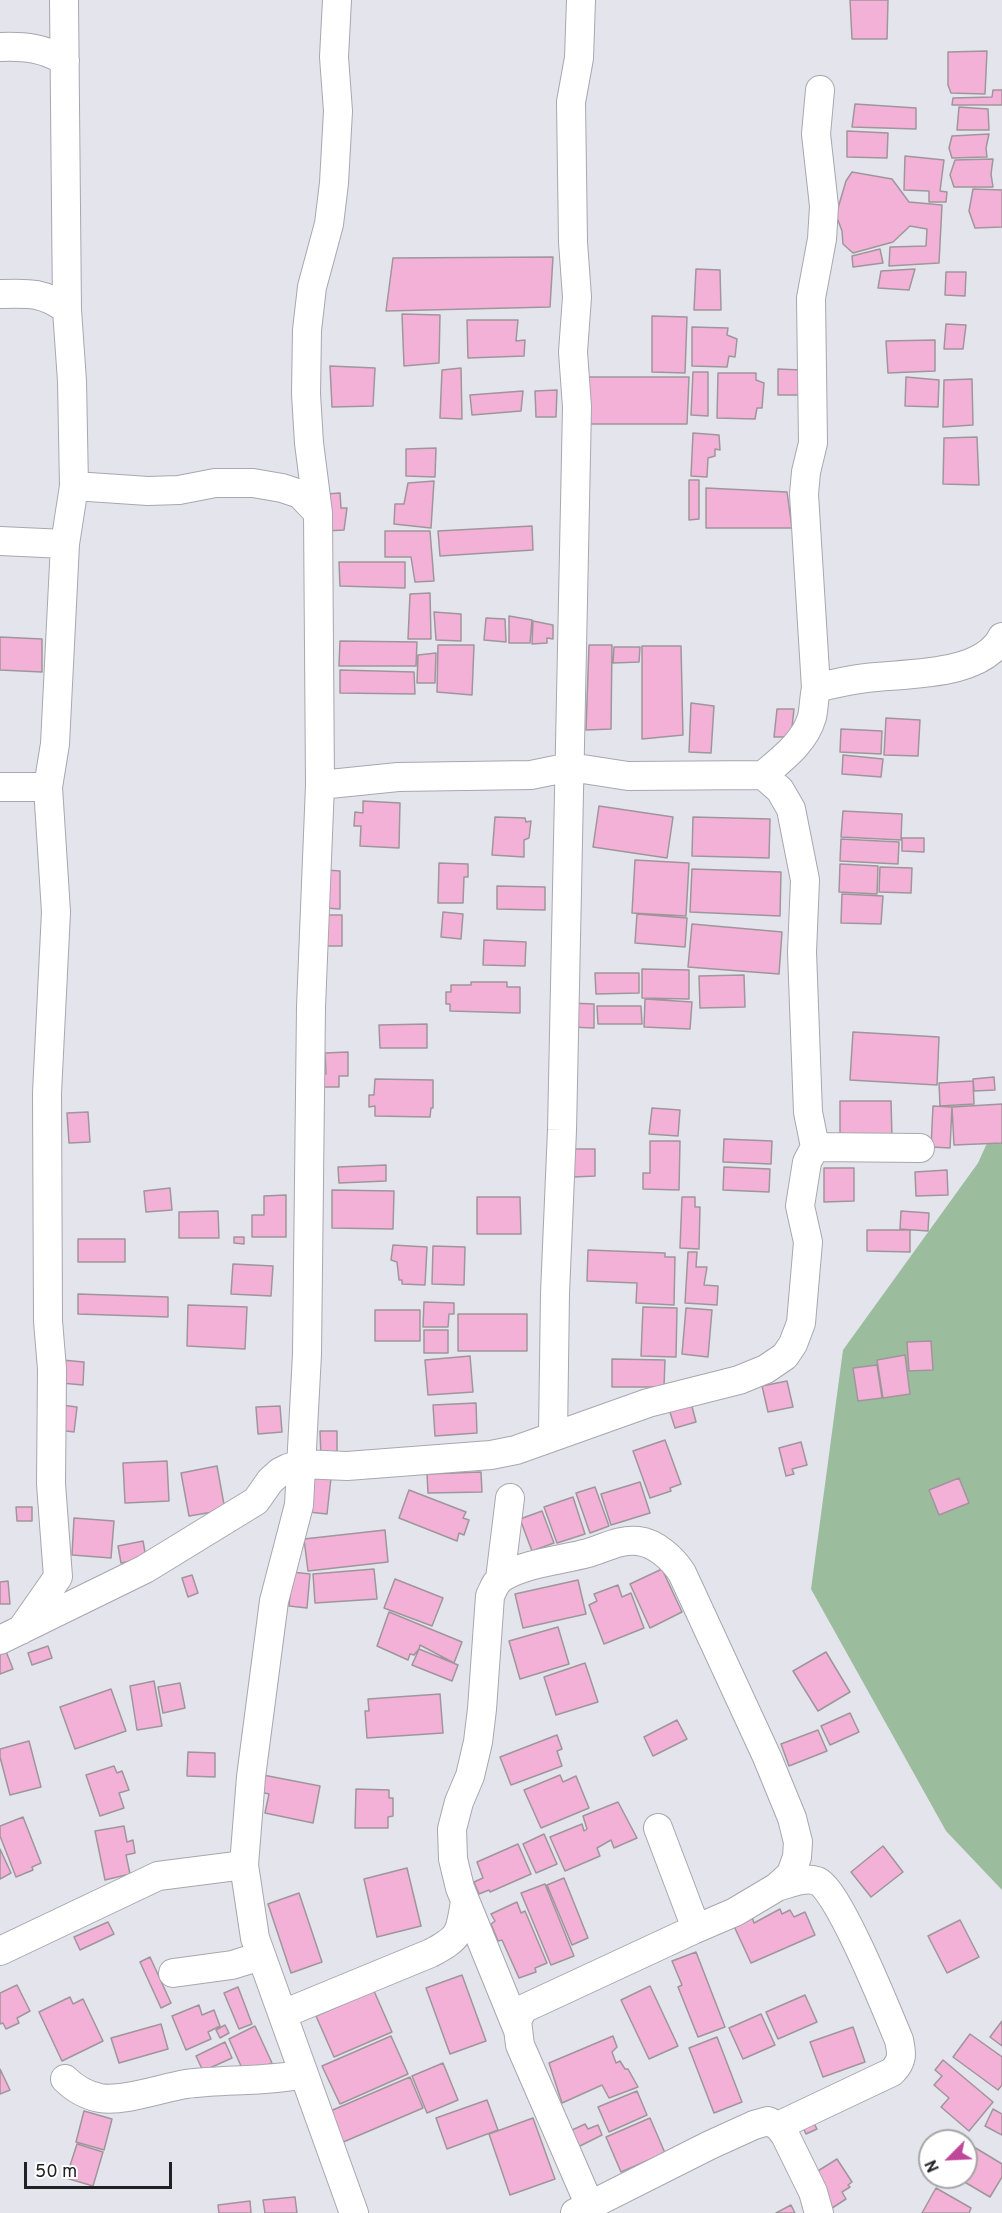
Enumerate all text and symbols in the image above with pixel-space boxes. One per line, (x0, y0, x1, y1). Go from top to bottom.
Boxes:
north arrow (918, 2129, 978, 2189)
scale bar (27, 2150, 176, 2188)
text: N (922, 2156, 945, 2175)
text: 50 m (35, 2161, 77, 2184)

